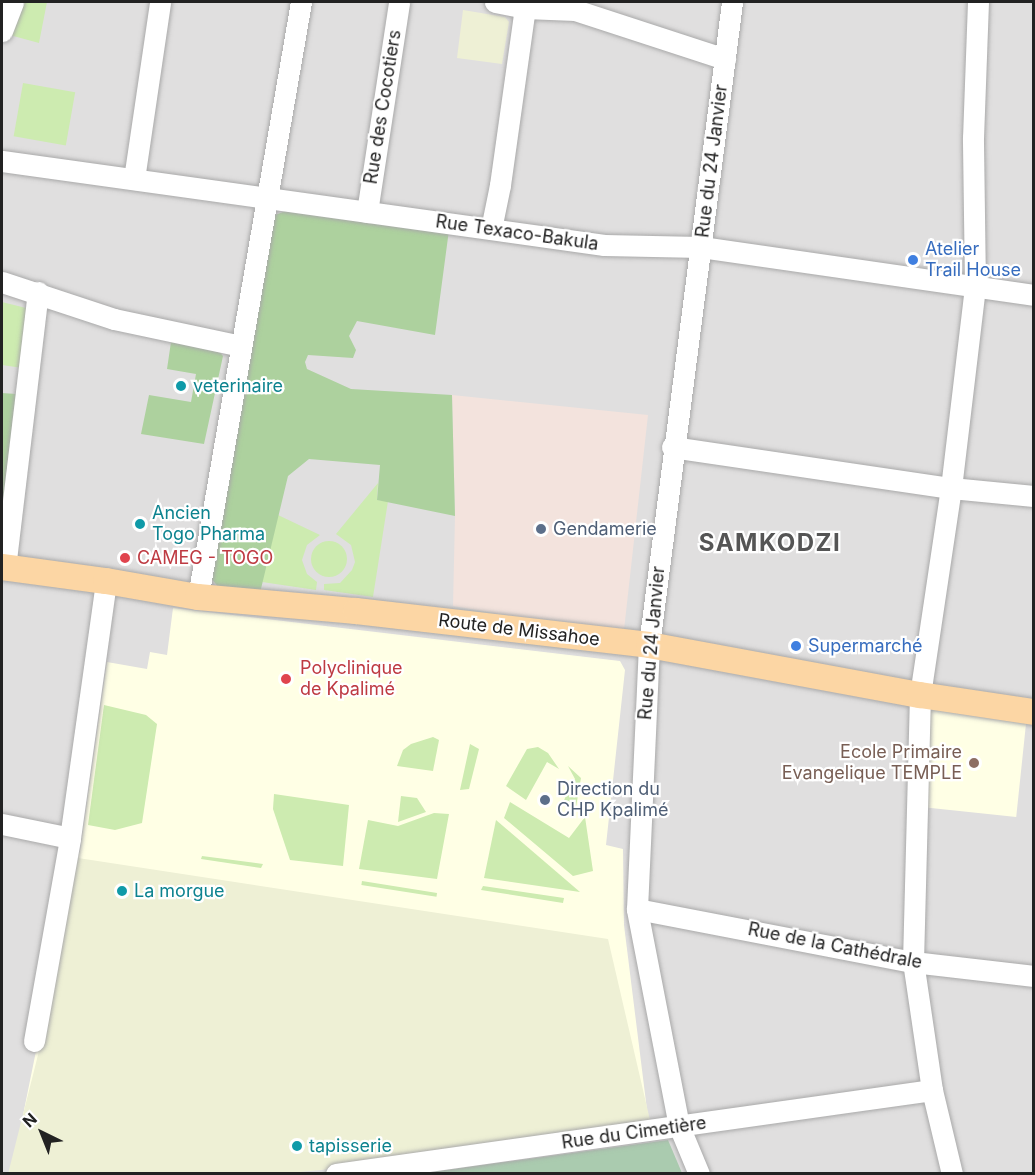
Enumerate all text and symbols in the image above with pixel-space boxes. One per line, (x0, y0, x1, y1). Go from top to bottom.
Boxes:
street label: Rue des Cocotiers (360, 28, 406, 186)
street label: Rue du 24 Janvier (692, 83, 732, 239)
street label: Rue Texaco-Bakula (434, 211, 600, 255)
place label: Atelier Trail House (925, 239, 1021, 282)
marker: Atelier Trail House (906, 253, 920, 267)
place label: veterinaire (193, 375, 283, 397)
marker: veterinaire (174, 379, 188, 393)
place label: Ancien Togo Pharma (152, 503, 265, 546)
marker: Ancien Togo Pharma (133, 517, 147, 531)
place label: Gendamerie (553, 518, 657, 540)
marker: Gendamerie (534, 522, 548, 536)
district label: SAMKODZI (699, 529, 841, 557)
place label: CAMEG - TOGO (137, 547, 273, 569)
marker: CAMEG - TOGO (118, 551, 132, 565)
street label: Rue du 24 Janvier (635, 565, 669, 721)
street label: Route de Missahoe (437, 609, 601, 651)
place label: Supermarché (808, 635, 923, 657)
marker: Supermarché (789, 639, 803, 653)
place label: Polyclinique de Kpalimé (300, 658, 403, 700)
marker: Polyclinique de Kpalimé (277, 670, 295, 688)
place label: Ecole Primaire Evangelique TEMPLE (782, 742, 962, 784)
marker: Ecole Primaire Evangelique TEMPLE (967, 756, 981, 770)
place label: Direction du CHP Kpalimé (557, 779, 668, 822)
marker: Direction du CHP Kpalimé (538, 793, 552, 807)
place label: La morgue (134, 880, 225, 902)
marker: La morgue (115, 884, 129, 898)
street label: Rue de la Cathédrale (746, 919, 924, 973)
north arrow (12, 1103, 72, 1163)
text: N (18, 1108, 41, 1131)
street label: Rue du Cimetière (560, 1112, 708, 1154)
place label: tapisserie (309, 1135, 392, 1157)
marker: tapisserie (290, 1139, 304, 1153)

